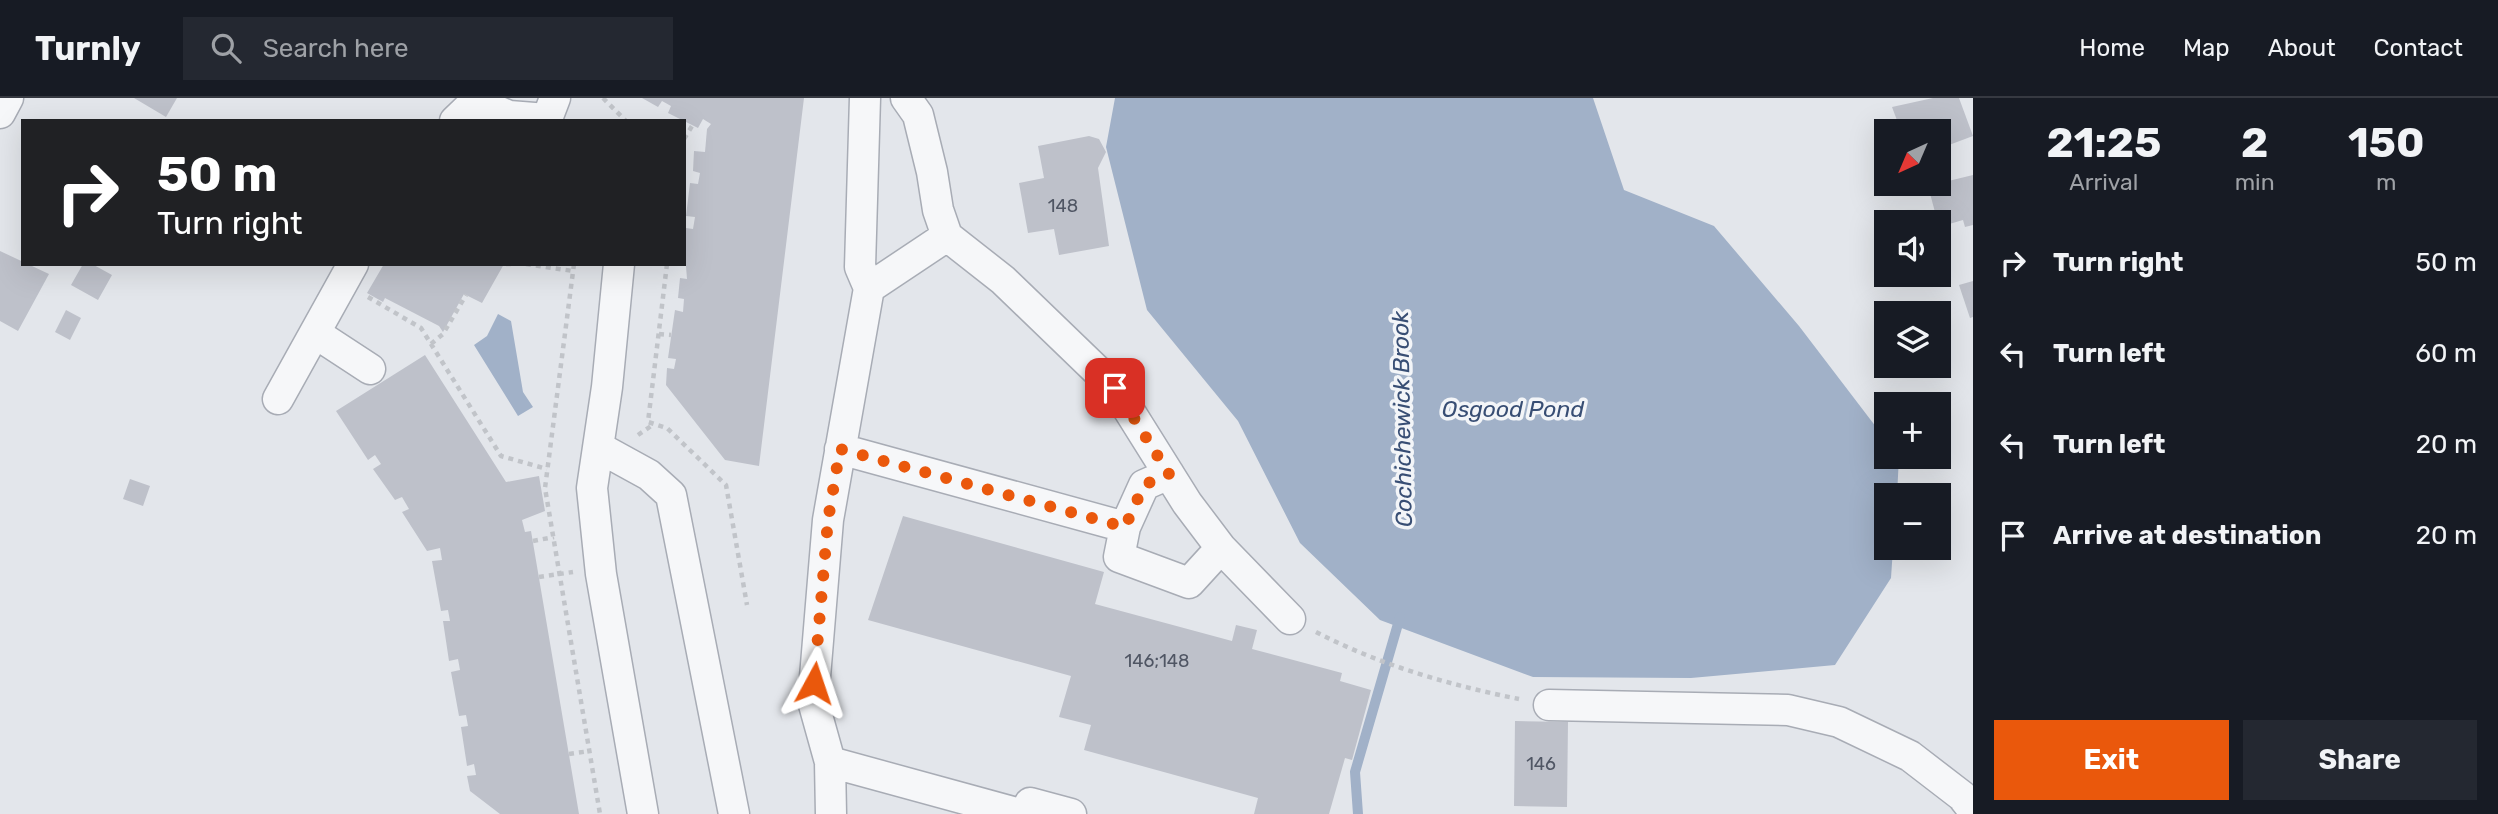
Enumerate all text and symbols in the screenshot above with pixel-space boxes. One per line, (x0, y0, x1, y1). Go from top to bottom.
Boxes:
search box (183, 17, 673, 80)
text: Turnly (35, 29, 141, 68)
icon: search (207, 29, 245, 67)
text: Search here (263, 33, 409, 64)
text: Home (2079, 34, 2145, 62)
text: Map (2183, 34, 2230, 62)
text: About (2268, 34, 2336, 62)
text: Contact (2374, 34, 2463, 62)
text: 21:25 (2046, 118, 2161, 168)
text: 2 (2241, 118, 2268, 168)
text: 150 (2348, 118, 2425, 168)
north arrow (1874, 119, 1951, 196)
map controls (1874, 119, 1951, 560)
text: 50 m (157, 145, 277, 203)
icon: right (42, 147, 133, 238)
text: Arrival (2069, 168, 2138, 196)
text: min (2235, 168, 2275, 196)
text: m (2376, 168, 2397, 196)
house number: 148 (1048, 195, 1078, 217)
text: Turn right (157, 204, 302, 242)
button: sound (1874, 210, 1951, 287)
icon: right (1994, 244, 2032, 282)
text: Turn right (2053, 247, 2183, 278)
text: 50 m (2416, 247, 2477, 278)
button: layers (1874, 301, 1951, 378)
water label: Cochichewick Brook (1386, 310, 1418, 527)
icon: left (1994, 335, 2032, 373)
text: Turn left (2053, 338, 2165, 369)
text: 60 m (2415, 338, 2477, 369)
pin (1085, 358, 1145, 418)
icon: arrive (1096, 369, 1134, 407)
button: + (1874, 392, 1951, 469)
water label: Osgood Pond (1442, 395, 1584, 423)
icon: left (1994, 426, 2032, 464)
text: Turn left (2053, 429, 2165, 460)
text: 20 m (2416, 429, 2477, 460)
button: − (1874, 483, 1951, 560)
icon: arrive (1994, 517, 2032, 555)
text: Arrive at destination (2053, 520, 2321, 551)
text: 20 m (2416, 520, 2477, 551)
position arrow (777, 646, 851, 720)
house number: 146;148 (1125, 650, 1189, 672)
button: Exit (1994, 720, 2229, 800)
button: Share (2243, 720, 2477, 800)
house number: 146 (1526, 753, 1556, 775)

